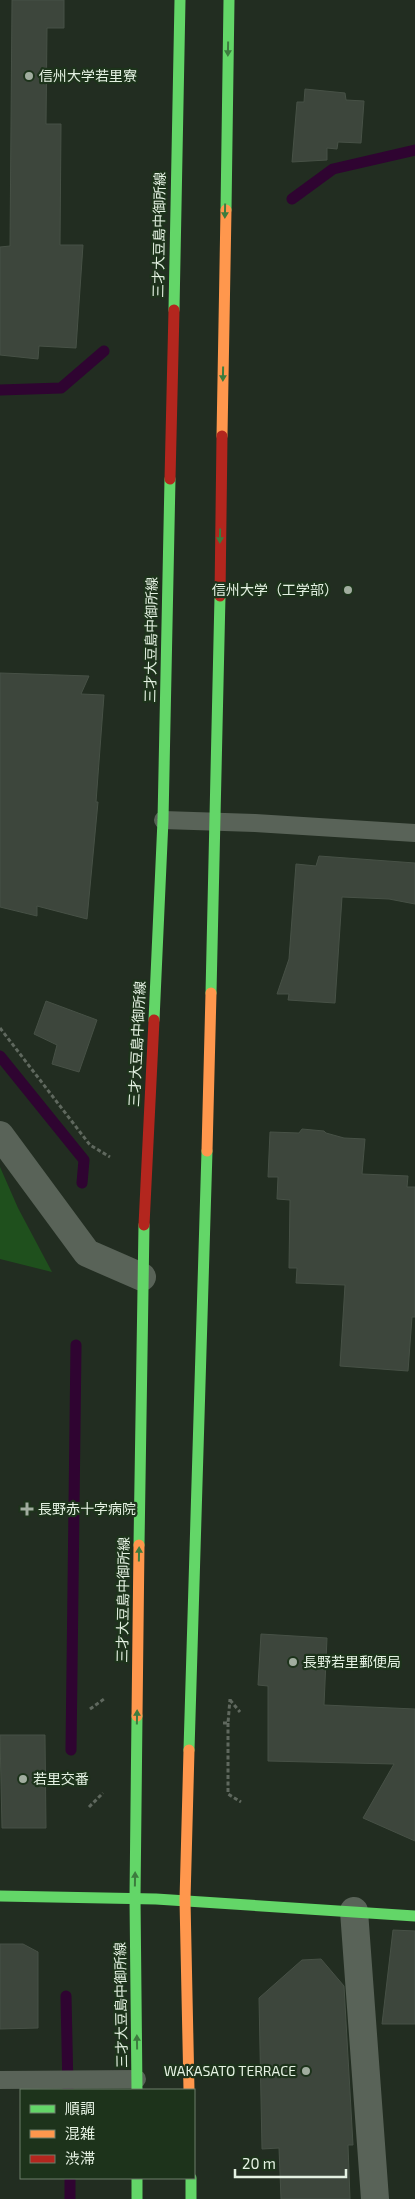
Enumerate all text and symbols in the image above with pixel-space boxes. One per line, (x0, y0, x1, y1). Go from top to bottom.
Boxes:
one-way arrow (224, 41, 232, 57)
place label: 信州大学若里寮 (39, 67, 137, 84)
marker: 信州大学若里寮 (23, 70, 35, 82)
street label: 三才大豆島中御所線 (149, 172, 168, 298)
one-way arrow (221, 203, 229, 219)
one-way arrow (219, 366, 227, 382)
one-way arrow (216, 528, 224, 544)
street label: 三才大豆島中御所線 (141, 577, 160, 703)
place label: 信州大学（工学部） (212, 581, 338, 598)
marker: 信州大学（工学部） (342, 584, 354, 596)
street label: 三才大豆島中御所線 (125, 981, 148, 1107)
place label: 長野赤十字病院 (38, 1500, 136, 1517)
marker: 長野赤十字病院 (20, 1502, 34, 1516)
street label: 三才大豆島中御所線 (113, 1537, 132, 1663)
one-way arrow (135, 1546, 143, 1562)
place label: 長野若里郵便局 (303, 1653, 401, 1670)
marker: 長野若里郵便局 (287, 1656, 299, 1668)
one-way arrow (133, 1708, 141, 1724)
place label: 若里交番 (33, 1770, 89, 1787)
marker: 若里交番 (17, 1773, 29, 1785)
one-way arrow (131, 1871, 139, 1887)
street label: 三才大豆島中御所線 (111, 1942, 130, 2068)
one-way arrow (133, 2033, 141, 2049)
place label: WAKASATO TERRACE (164, 2062, 296, 2079)
marker: WAKASATO TERRACE (300, 2065, 312, 2077)
legend (20, 2089, 195, 2179)
text: 順調 (65, 2099, 95, 2117)
text: 混雑 (65, 2124, 95, 2142)
scale bar (235, 2146, 346, 2178)
text: 渋滞 (65, 2149, 95, 2167)
text: 20 m (242, 2154, 276, 2172)

